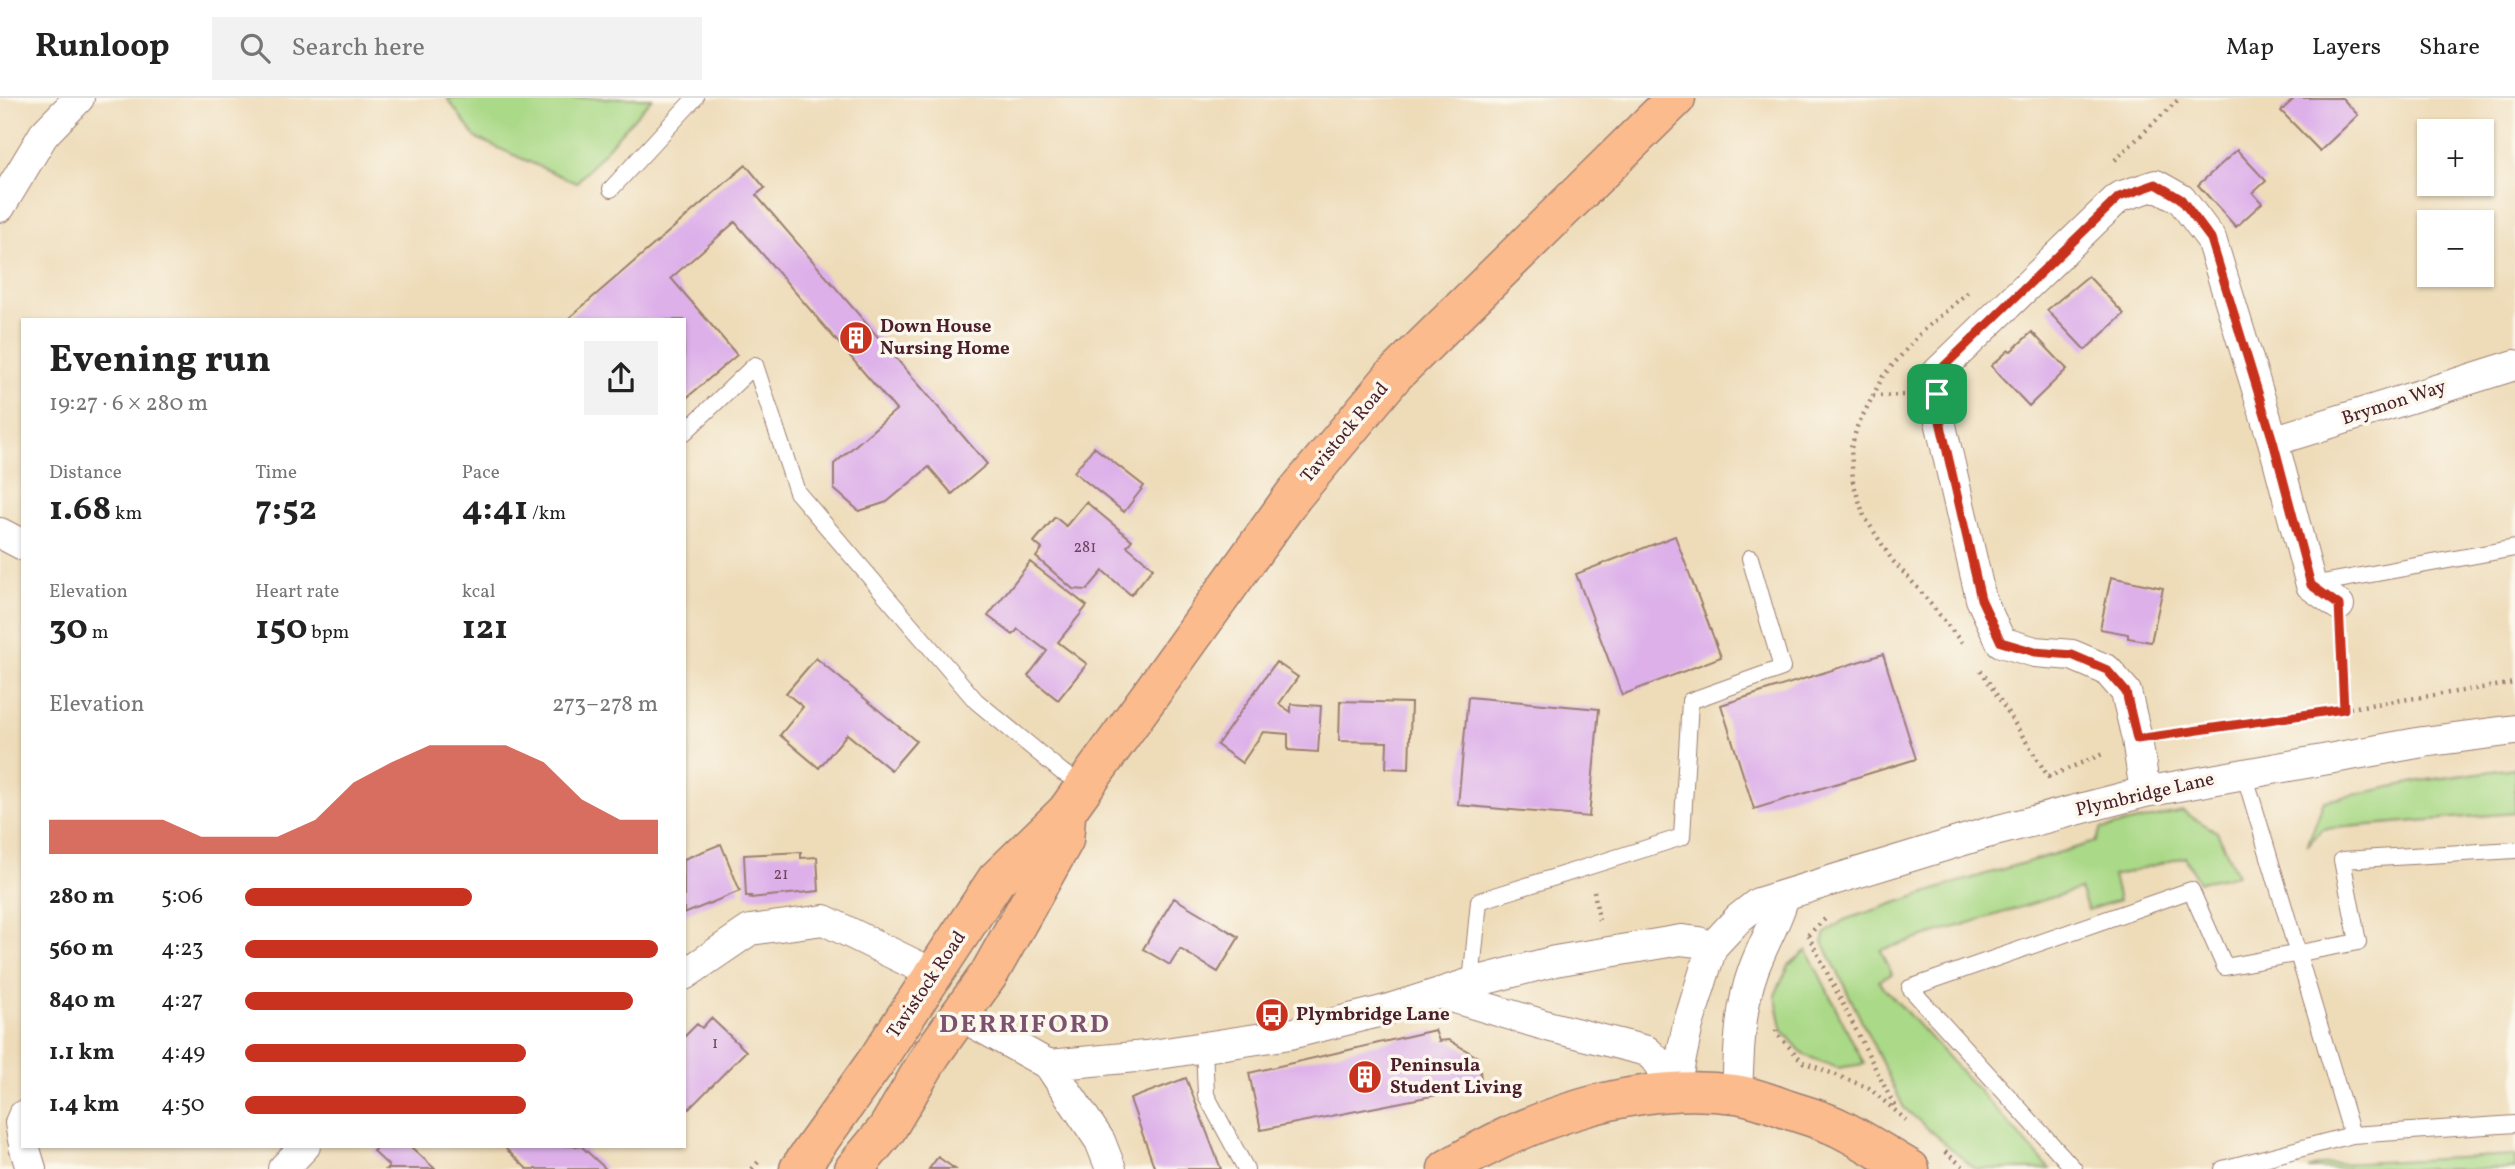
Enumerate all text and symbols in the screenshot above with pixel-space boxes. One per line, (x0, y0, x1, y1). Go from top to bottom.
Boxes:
search box (212, 17, 702, 80)
text: Runloop (35, 25, 170, 71)
icon: search (236, 29, 274, 67)
text: Search here (292, 30, 425, 66)
text: Map (2226, 31, 2274, 65)
text: Layers (2312, 31, 2381, 65)
text: Share (2419, 31, 2480, 65)
map controls (2417, 119, 2494, 287)
button: + (2417, 119, 2494, 196)
button: − (2417, 210, 2494, 287)
place label: Down House Nursing Home (880, 314, 1010, 362)
building icon: Down House Nursing Home (837, 319, 875, 357)
text: Evening run (49, 335, 271, 388)
button: share (584, 341, 658, 415)
pin (1907, 364, 1967, 424)
street label: Brymon Way (2338, 374, 2450, 432)
icon: arrive (1918, 375, 1956, 413)
street label: Tavistock Road (1295, 377, 1395, 489)
text: 19:27 · 6 × 280 m (49, 388, 208, 420)
text: Distance (49, 460, 122, 486)
text: Time (255, 460, 297, 486)
text: Pace (462, 460, 500, 486)
text: 1.68 (49, 486, 111, 534)
text: 7:52 (255, 486, 317, 534)
text: 4:41 (462, 486, 528, 534)
text: km (111, 501, 142, 527)
text: /km (528, 501, 566, 527)
house number: 281 (1074, 537, 1096, 559)
text: Elevation (49, 579, 128, 605)
text: Heart rate (255, 579, 339, 605)
text: kcal (462, 579, 495, 605)
text: 30 (49, 605, 88, 653)
text: 150 (255, 605, 307, 653)
text: 121 (462, 605, 508, 653)
text: m (88, 620, 109, 646)
text: bpm (307, 620, 349, 646)
text: Elevation (49, 689, 145, 721)
text: 273–278 m (552, 689, 658, 721)
street label: Plymbridge Lane (2073, 766, 2217, 824)
house number: 21 (774, 864, 788, 886)
text: 280 m (49, 881, 115, 913)
text: 5:06 (161, 881, 203, 913)
street label: Tavistock Road (881, 926, 973, 1044)
text: 560 m (49, 933, 114, 965)
text: 4:23 (161, 933, 204, 965)
text: 840 m (49, 985, 115, 1017)
text: 4:27 (161, 985, 203, 1017)
bus stop icon: Plymbridge Lane (1253, 996, 1291, 1034)
place label: Plymbridge Lane (1296, 1002, 1450, 1028)
district label: DERRIFORD (939, 1007, 1111, 1043)
house number: 1 (712, 1033, 718, 1055)
text: 1.1 km (49, 1037, 115, 1069)
text: 4:49 (161, 1037, 205, 1069)
place label: Peninsula Student Living (1390, 1053, 1522, 1101)
building icon: Peninsula Student Living (1346, 1058, 1384, 1096)
text: 1.4 km (49, 1089, 120, 1121)
text: 4:50 (161, 1089, 205, 1121)

